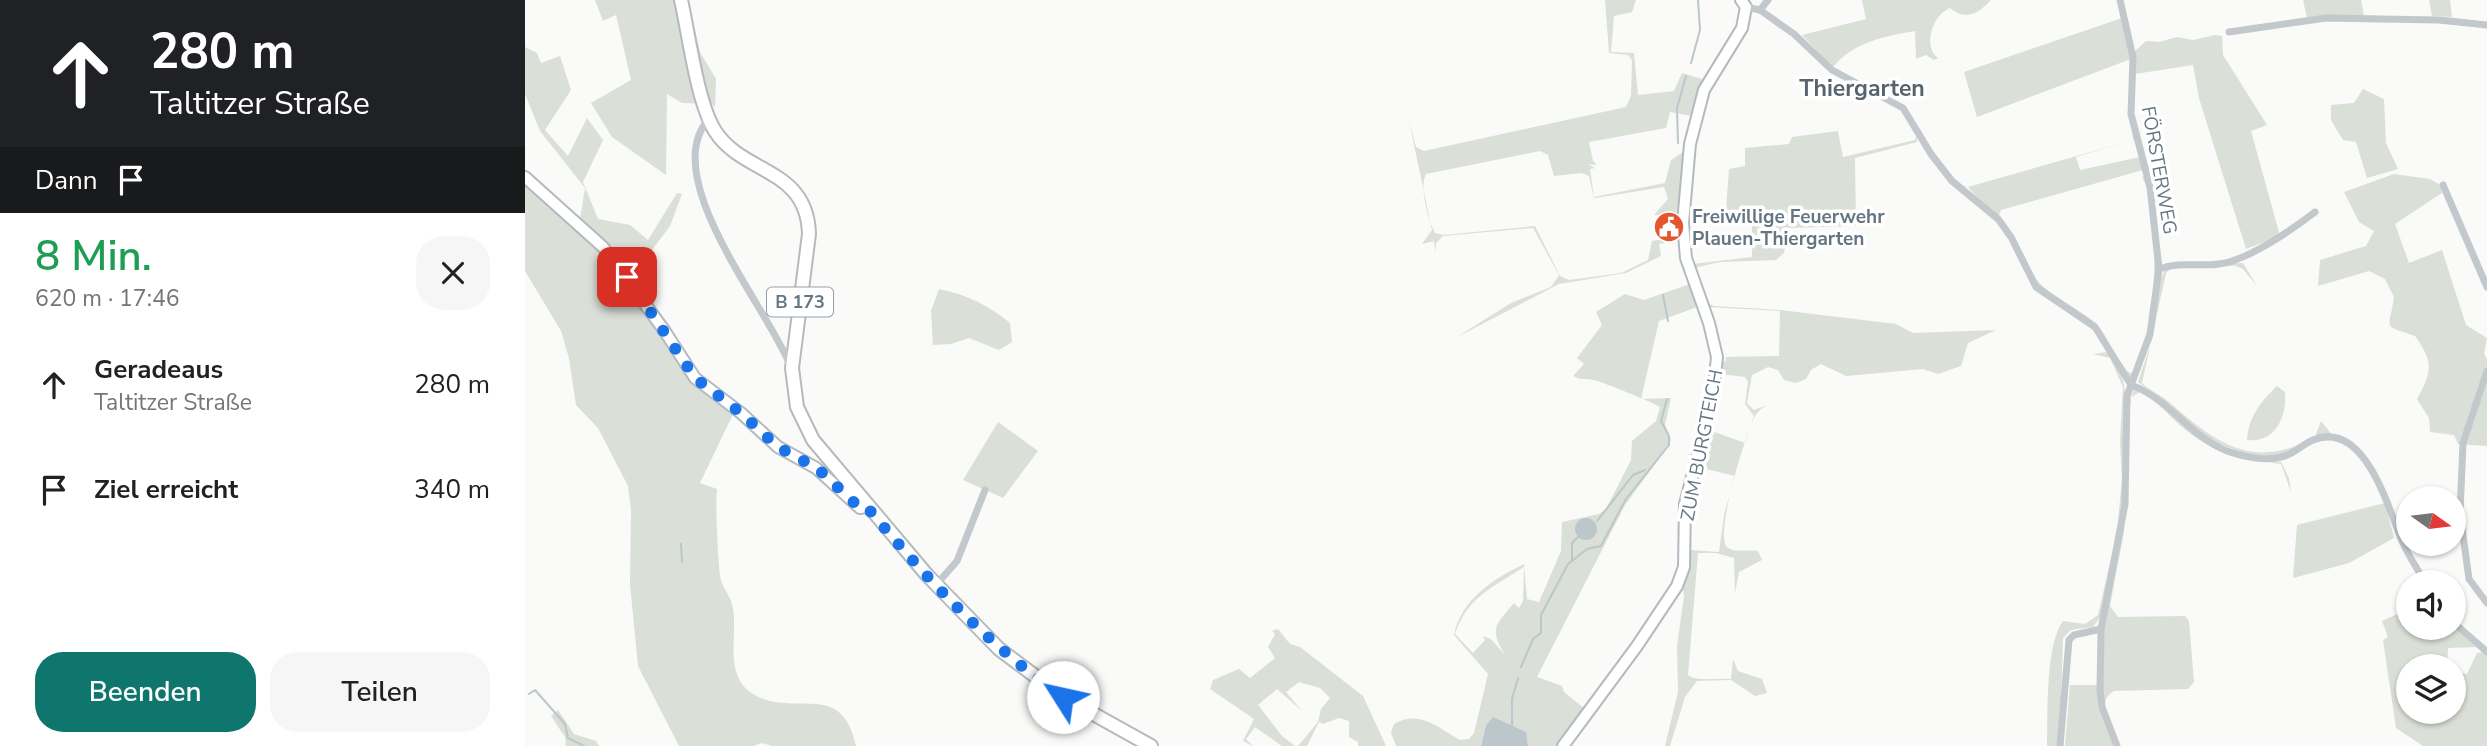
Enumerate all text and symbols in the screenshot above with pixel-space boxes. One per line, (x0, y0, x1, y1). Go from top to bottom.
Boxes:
text: 280 m (150, 18, 294, 85)
icon: ahead (35, 28, 126, 119)
district label: Thiergarten (1799, 73, 1925, 104)
text: Taltitzer Straße (150, 82, 370, 125)
street label: FÖRSTERWEG (2135, 104, 2183, 236)
icon: arrive (112, 161, 150, 199)
text: Dann (35, 163, 98, 198)
place label: Freiwillige Feuerwehr Plauen-Thiergarten (1692, 204, 1885, 252)
public building icon: Freiwillige Feuerwehr Plauen-Thiergarten (1652, 210, 1686, 244)
text: 8 Min. (35, 228, 152, 285)
button: close (416, 236, 490, 310)
pin (597, 247, 657, 307)
icon: arrive (608, 258, 646, 296)
text: 620 m · 17:46 (35, 283, 180, 314)
road number: B 173 (767, 288, 833, 316)
text: Geradeaus (94, 352, 223, 387)
icon: ahead (35, 366, 73, 404)
text: 280 m (414, 367, 490, 402)
street label: ZUM BURGTEICH (1675, 367, 1729, 523)
text: Taltitzer Straße (94, 387, 252, 418)
icon: arrive (35, 471, 73, 509)
text: Ziel erreicht (94, 472, 238, 507)
text: 340 m (414, 472, 490, 507)
north arrow (2396, 486, 2466, 556)
map controls (2396, 486, 2466, 724)
button: sound (2396, 570, 2466, 640)
button: Beenden (35, 652, 256, 732)
button: Teilen (270, 652, 490, 732)
button: layers (2396, 654, 2466, 724)
position arrow (1026, 660, 1100, 734)

